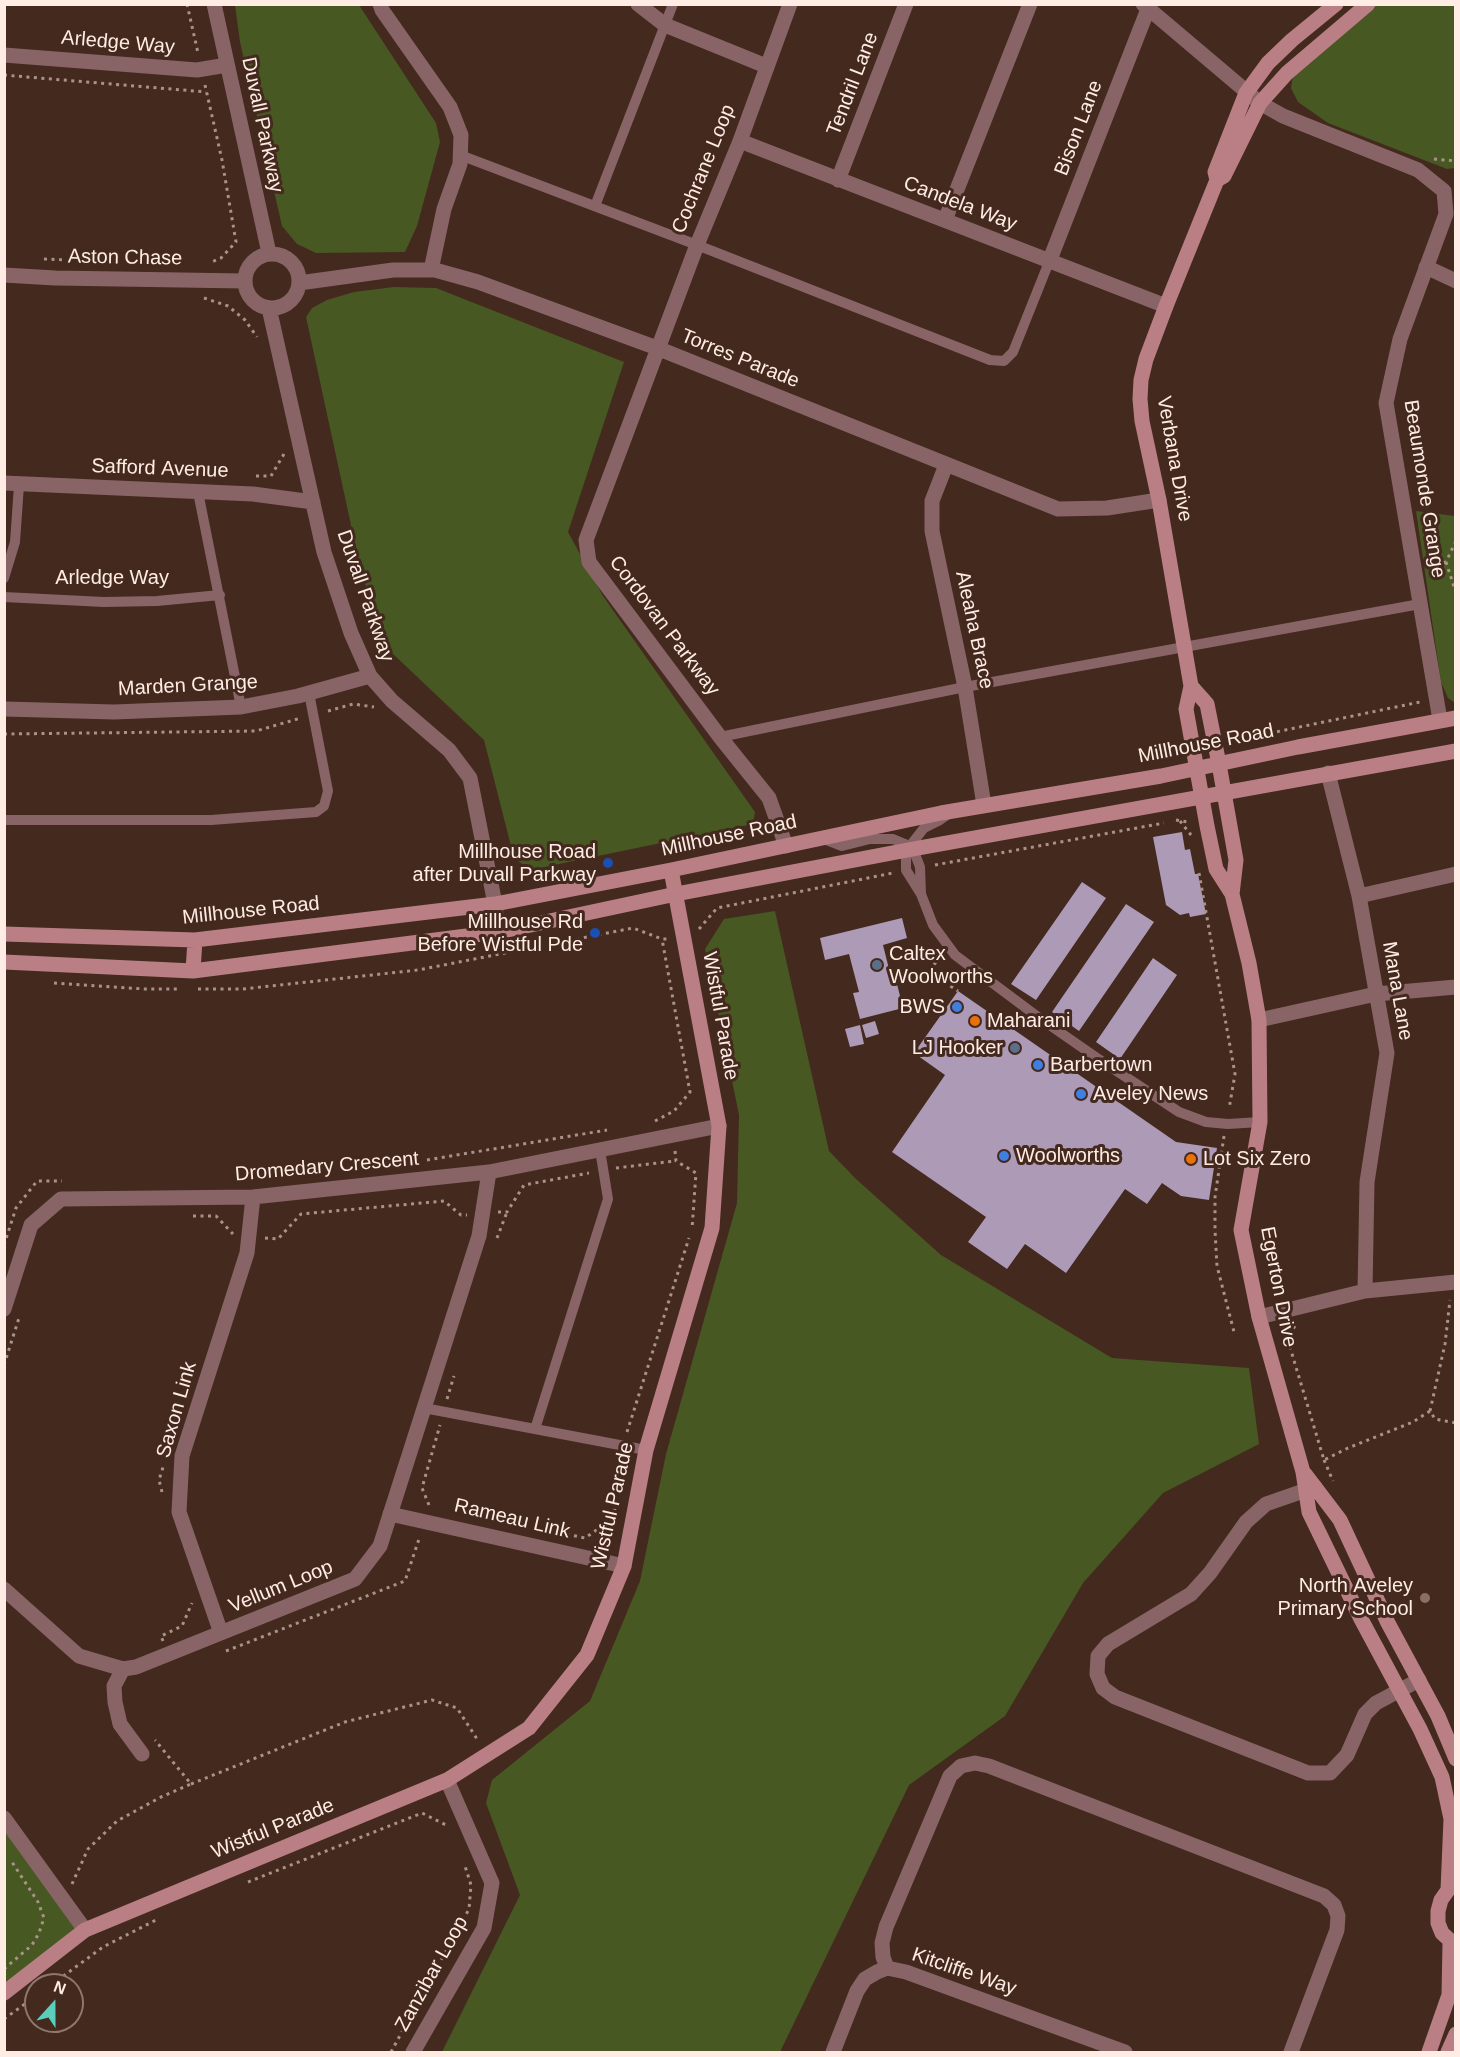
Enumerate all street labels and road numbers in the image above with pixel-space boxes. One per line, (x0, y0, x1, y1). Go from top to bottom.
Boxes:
street label: Arledge Way (60, 26, 176, 60)
street label: Tendril Lane (822, 29, 884, 139)
street label: Duvall Parkway (236, 55, 288, 195)
street label: Bison Lane (1050, 77, 1108, 179)
street label: Cochrane Loop (667, 101, 741, 237)
street label: Candela Way (900, 171, 1020, 237)
street label: Aston Chase (68, 245, 182, 271)
street label: Torres Parade (677, 324, 803, 394)
street label: Verbana Drive (1151, 395, 1197, 523)
street label: Beaumonde Grange (1398, 398, 1450, 580)
street label: Safford Avenue (91, 455, 229, 483)
street label: Duvall Parkway (331, 527, 399, 665)
street label: Cordovan Parkway (604, 551, 724, 701)
street label: Arledge Way (55, 566, 169, 590)
street label: Aleaha Brace (950, 569, 998, 691)
street label: Marden Grange (117, 670, 259, 702)
street label: Millhouse Road (1136, 719, 1276, 769)
street label: Millhouse Road (659, 810, 799, 862)
street label: Millhouse Road (181, 892, 321, 930)
street label: Mana Lane (1376, 940, 1418, 1042)
street label: Wistful Parade (697, 950, 743, 1082)
street label: Dromedary Crescent (234, 1147, 420, 1187)
street label: Egerton Drive (1255, 1225, 1301, 1349)
street label: Saxon Link (152, 1359, 202, 1461)
street label: Wistful Parade (587, 1440, 639, 1572)
street label: Rameau Link (452, 1494, 572, 1544)
street label: Vellum Loop (225, 1555, 337, 1619)
street label: Wistful Parade (208, 1794, 338, 1864)
street label: Zanzibar Loop (391, 1912, 473, 2036)
street label: Kitcliffe Way (909, 1943, 1019, 2001)

